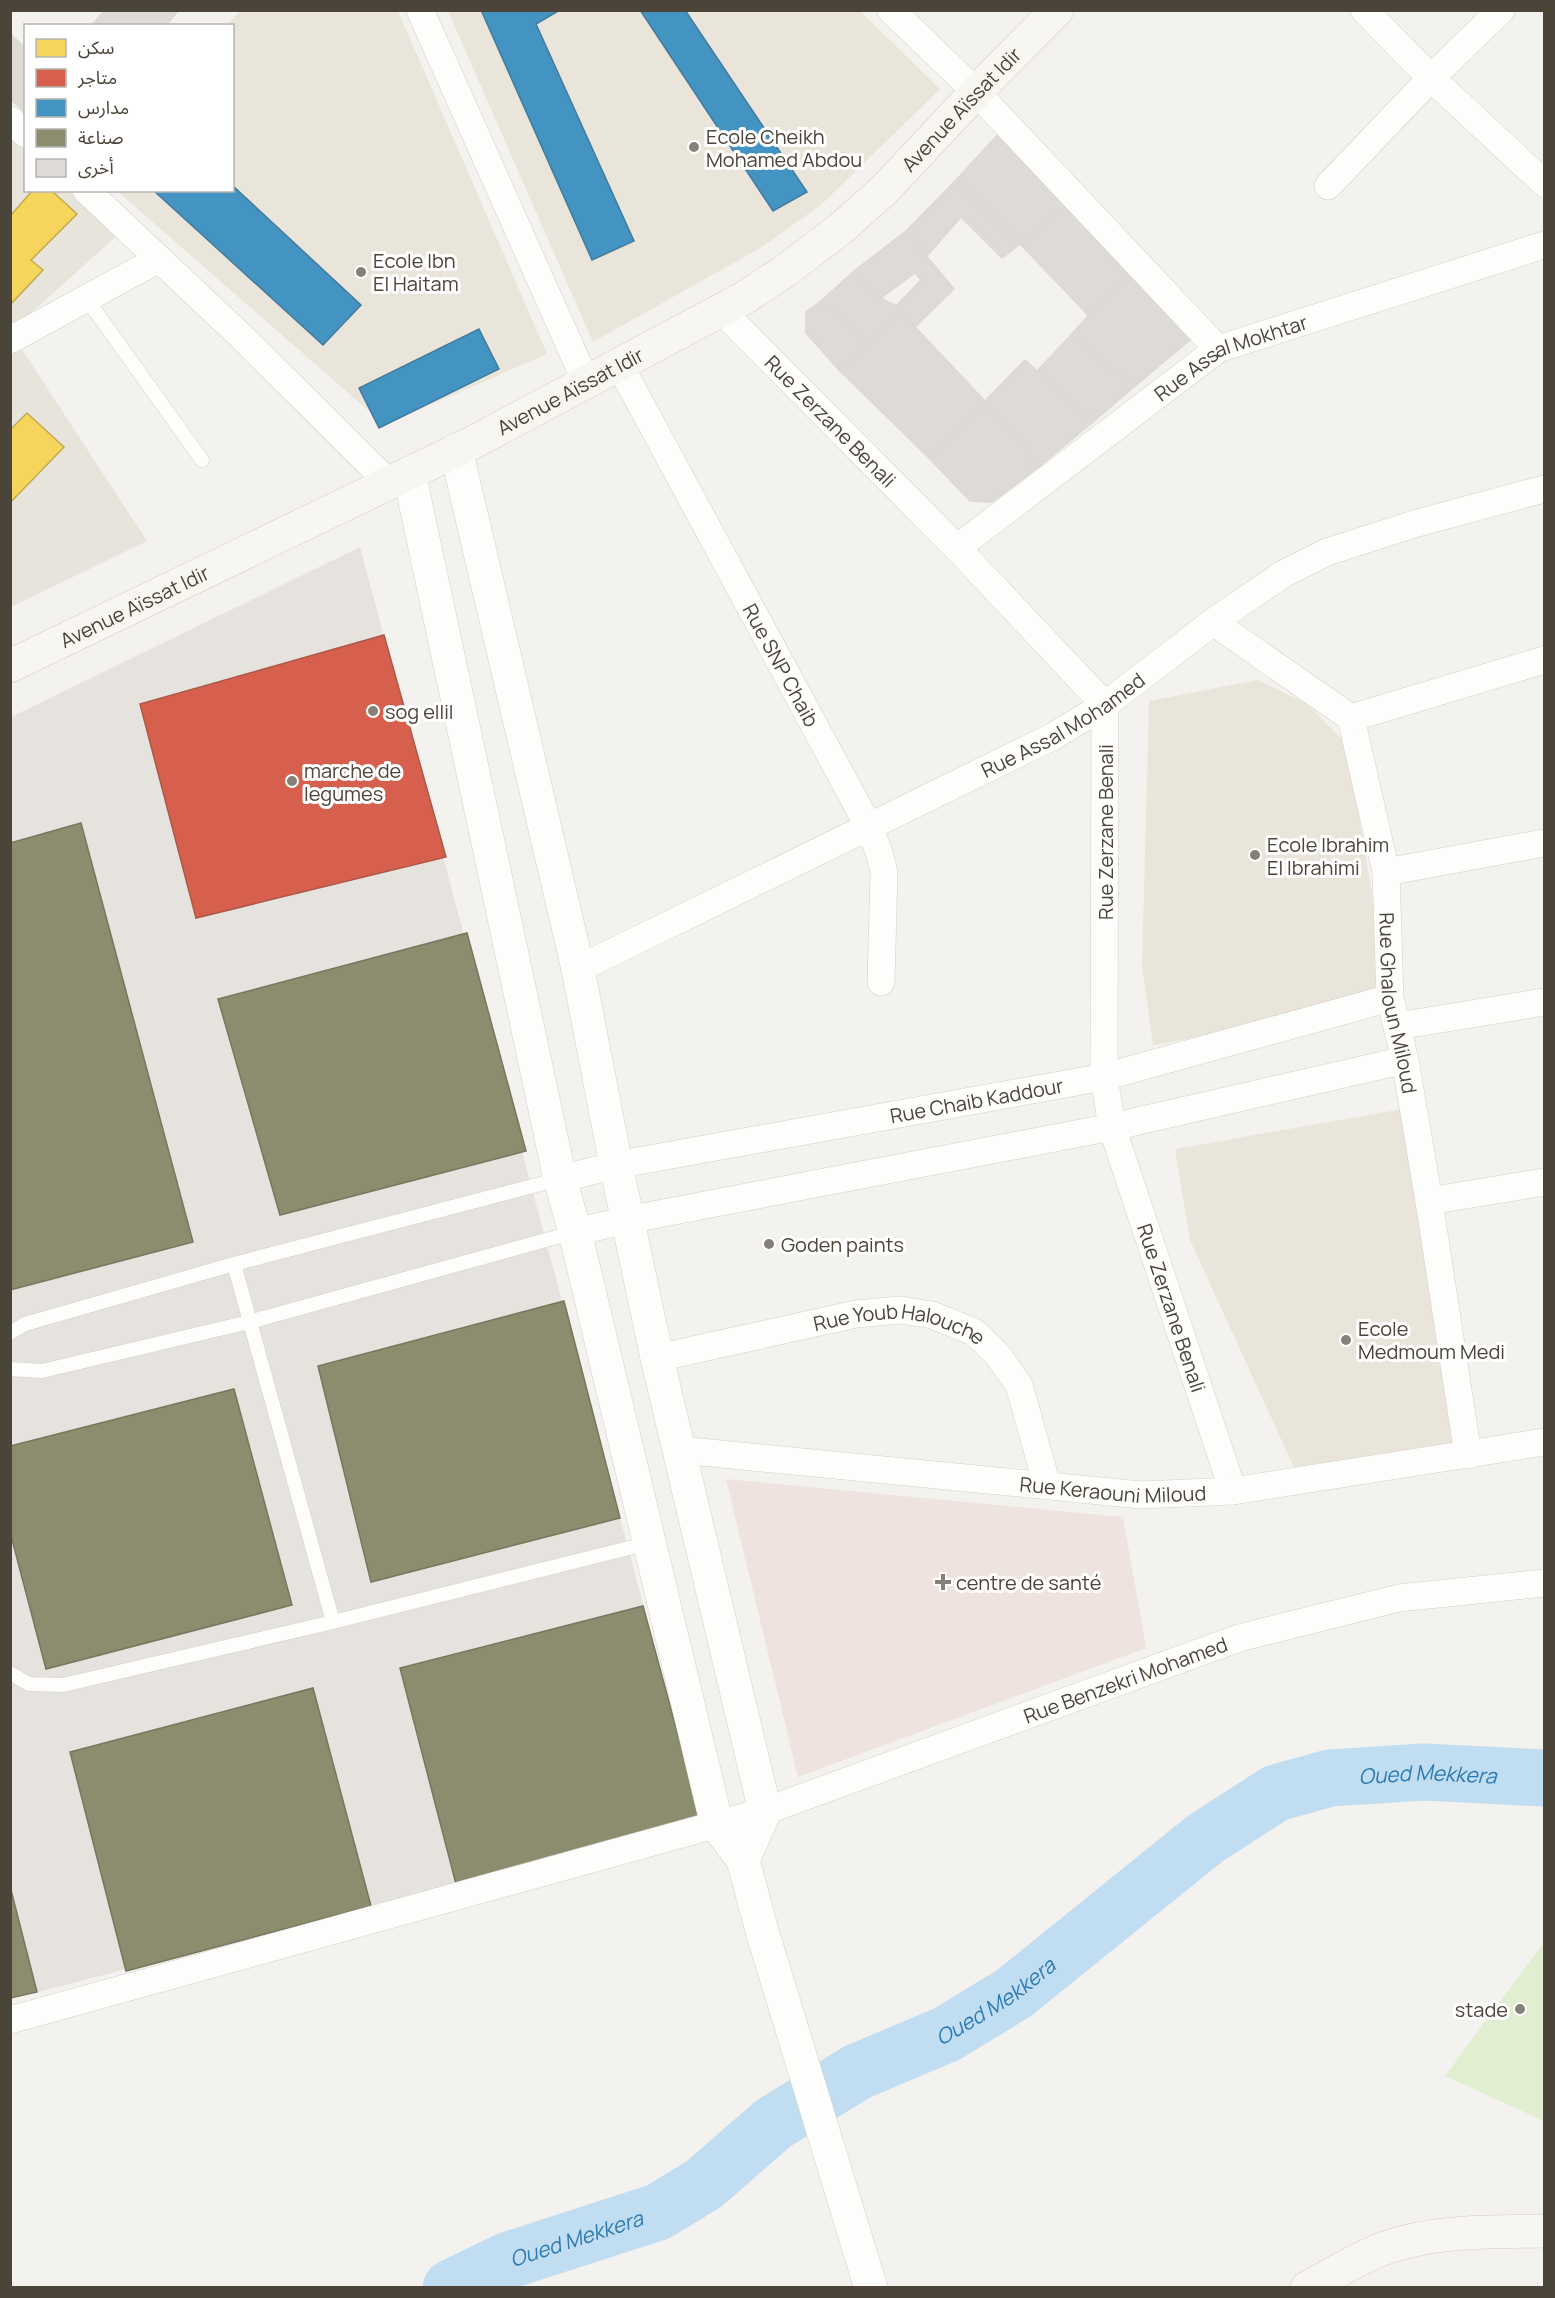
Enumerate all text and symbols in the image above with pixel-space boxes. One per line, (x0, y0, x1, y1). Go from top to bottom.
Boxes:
legend (24, 24, 234, 192)
text: سكن (78, 35, 114, 59)
street label: Avenue Aïssat Idir (895, 41, 1027, 177)
text: متاجر (77, 65, 117, 89)
text: مدارس (78, 95, 129, 119)
place label: Ecole Cheikh Mohamed Abdou (706, 123, 862, 173)
text: صناعة (78, 125, 123, 149)
marker: Ecole Cheikh Mohamed Abdou (687, 140, 701, 154)
text: أخرى (78, 155, 114, 179)
place label: Ecole Ibn El Haitam (373, 247, 459, 297)
marker: Ecole Ibn El Haitam (354, 265, 368, 279)
street label: Rue Assal Mokhtar (1148, 308, 1311, 407)
street label: Avenue Aïssat Idir (492, 341, 648, 441)
street label: Rue Zerzane Benali (759, 349, 902, 493)
street label: Avenue Aïssat Idir (55, 559, 213, 653)
street label: Rue SNP Chaib (737, 599, 826, 731)
street label: Rue Assal Mohamed (976, 666, 1150, 783)
place label: sog ellil (385, 698, 454, 725)
marker: sog ellil (366, 704, 380, 718)
street label: Rue Zerzane Benali (1092, 744, 1119, 920)
place label: marche de legumes (304, 757, 401, 807)
marker: marche de legumes (285, 774, 299, 788)
place label: Ecole Ibrahim El Ibrahimi (1267, 831, 1389, 881)
marker: Ecole Ibrahim El Ibrahimi (1248, 848, 1262, 862)
street label: Rue Ghaloun Miloud (1374, 912, 1424, 1096)
street label: Rue Chaib Kaddour (888, 1071, 1065, 1129)
street label: Rue Zerzane Benali (1131, 1220, 1213, 1396)
place label: Goden paints (781, 1231, 904, 1258)
marker: Goden paints (762, 1237, 776, 1251)
street label: Rue Youb Halouche (811, 1296, 992, 1350)
place label: Ecole Medmoum Medi (1358, 1315, 1505, 1365)
marker: Ecole Medmoum Medi (1339, 1333, 1353, 1347)
street label: Rue Keraouni Miloud (1019, 1470, 1207, 1509)
place label: centre de santé (956, 1569, 1101, 1596)
marker: centre de santé (934, 1573, 952, 1591)
street label: Rue Benzekri Mohamed (1020, 1630, 1231, 1729)
water label: Oued Mekkera (1358, 1757, 1499, 1790)
water label: Oued Mekkera (932, 1951, 1062, 2051)
place label: stade (1455, 1996, 1508, 2023)
marker: stade (1513, 2002, 1527, 2016)
water label: Oued Mekkera (506, 2203, 648, 2273)

